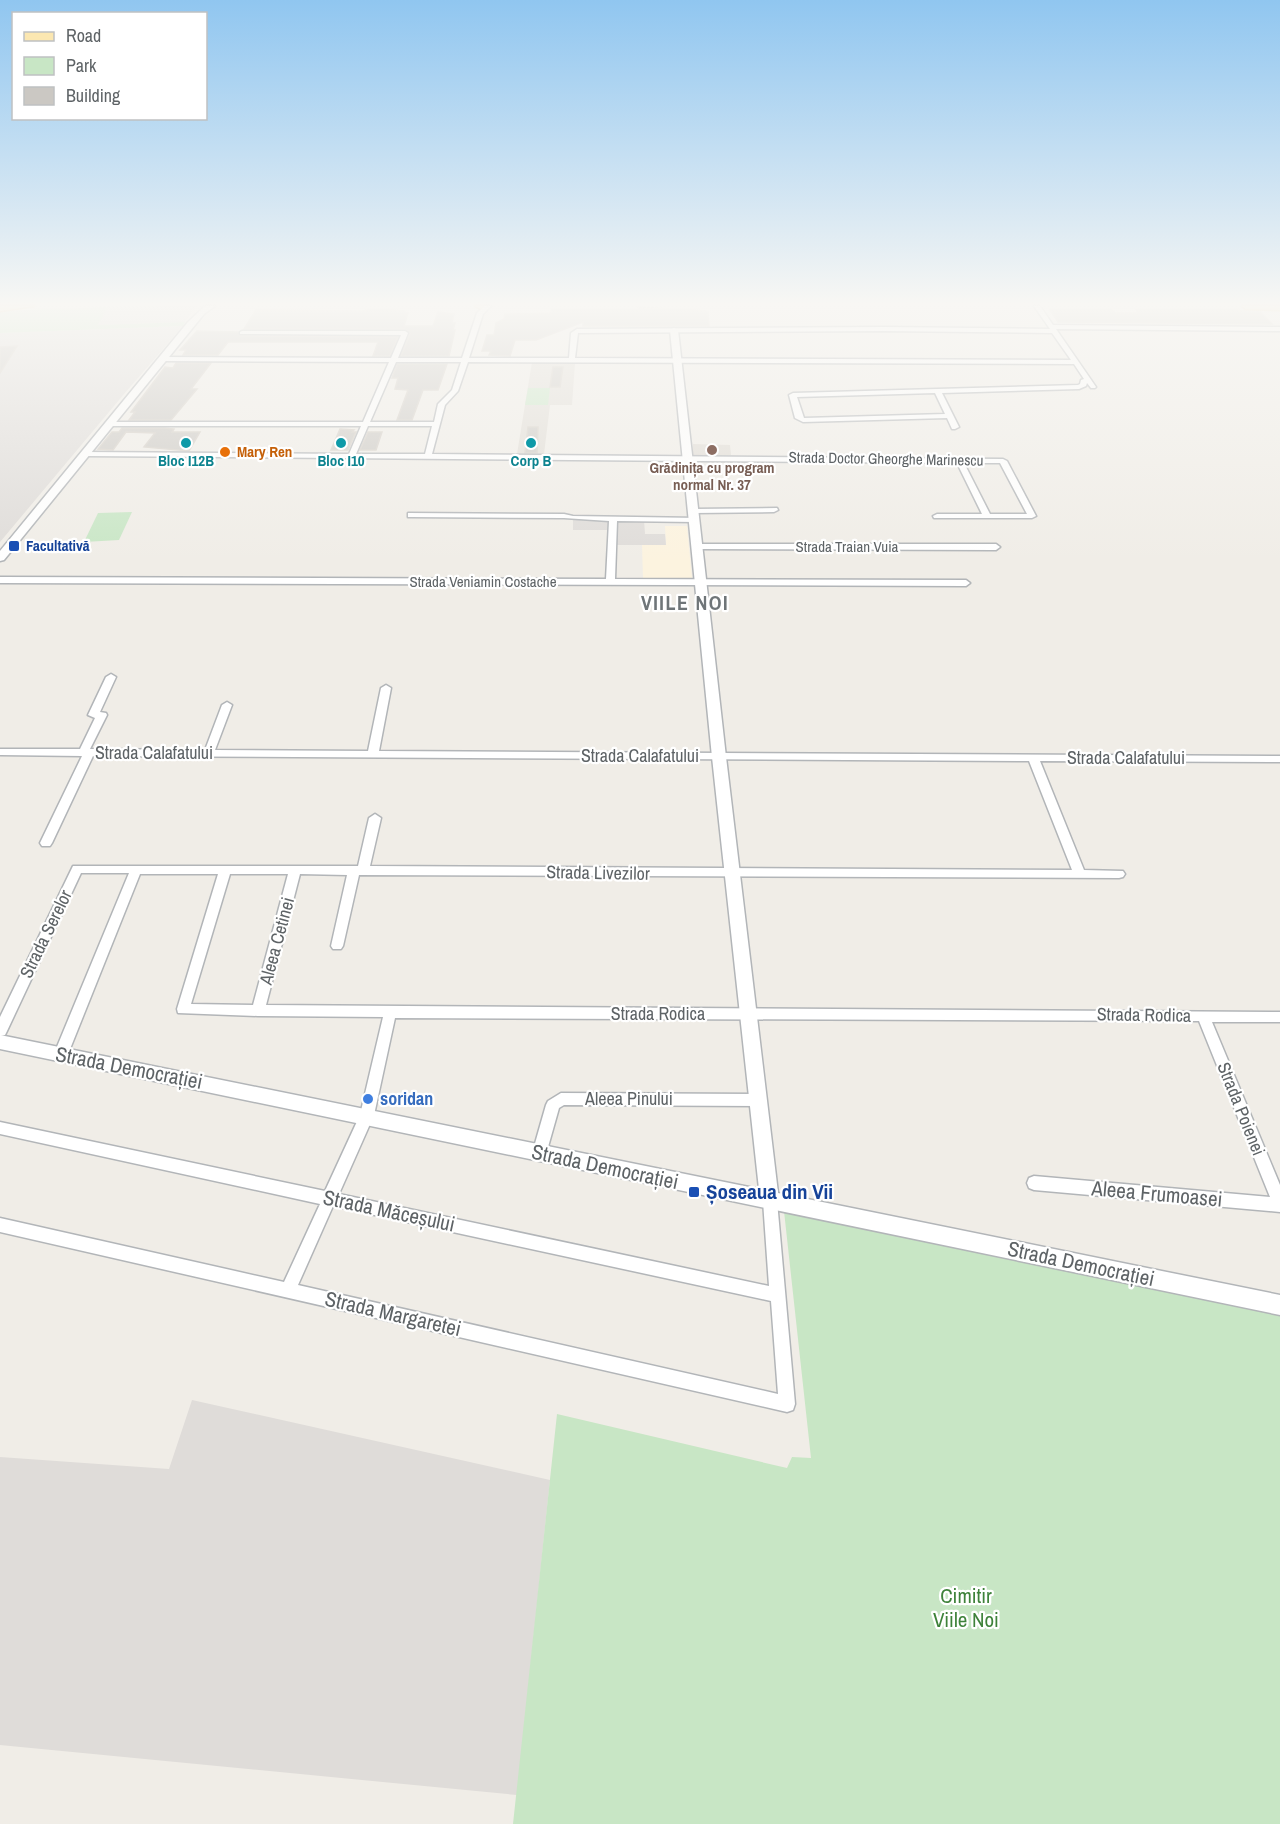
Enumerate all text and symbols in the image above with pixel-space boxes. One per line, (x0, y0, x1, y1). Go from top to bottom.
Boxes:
legend (12, 12, 207, 120)
text: Road (66, 23, 101, 48)
text: Park (66, 53, 97, 78)
text: Building (66, 83, 121, 108)
marker: Bloc I12B (179, 436, 193, 450)
marker: Bloc I10 (334, 436, 348, 450)
marker: Corp B (524, 436, 538, 450)
place label: Mary Ren (237, 441, 292, 462)
marker: Grădinița cu program normal Nr. 37 (705, 443, 719, 457)
marker: Mary Ren (218, 445, 232, 459)
street label: Strada Doctor Gheorghe Marinescu (788, 446, 984, 471)
place label: Bloc I12B (158, 450, 214, 471)
place label: Bloc I10 (317, 450, 365, 471)
place label: Corp B (511, 450, 552, 471)
place label: Grădinița cu program normal Nr. 37 (649, 457, 775, 495)
place label: Facultativă (26, 535, 90, 556)
street label: Strada Traian Vuia (796, 536, 899, 557)
marker: Facultativă (7, 539, 21, 553)
street label: Strada Veniamin Costache (409, 571, 557, 592)
district label: VIILE NOI (641, 589, 729, 616)
street label: Strada Calafatului (95, 740, 213, 765)
street label: Strada Calafatului (581, 743, 699, 768)
street label: Strada Calafatului (1067, 745, 1185, 770)
street label: Strada Livezilor (546, 859, 650, 886)
street label: Strada Serelor (13, 885, 78, 982)
street label: Aleea Cetinei (253, 894, 300, 988)
street label: Strada Rodica (611, 1001, 705, 1026)
street label: Strada Rodica (1097, 1001, 1191, 1028)
street label: Strada Democrației (53, 1039, 205, 1096)
street label: Strada Poienei (1211, 1058, 1271, 1159)
place label: soridan (380, 1086, 433, 1111)
street label: Aleea Pinului (584, 1086, 673, 1111)
marker: soridan (361, 1092, 375, 1106)
street label: Strada Democrației (529, 1137, 681, 1196)
street label: Aleea Frumoasei (1089, 1173, 1224, 1214)
place label: Șoseaua din Vii (706, 1177, 833, 1206)
street label: Strada Măceșului (321, 1182, 458, 1239)
marker: Șoseaua din Vii (687, 1185, 701, 1199)
street label: Strada Democrației (1005, 1234, 1157, 1293)
street label: Strada Margaretei (322, 1284, 464, 1343)
park label: Cimitir Viile Noi (933, 1581, 999, 1634)

